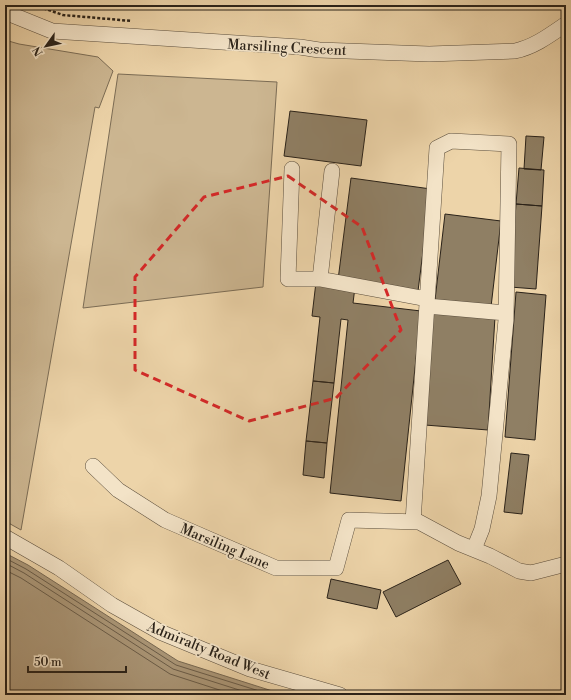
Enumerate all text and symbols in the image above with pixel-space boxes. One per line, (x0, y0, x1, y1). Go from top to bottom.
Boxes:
north arrow (26, 26, 66, 66)
street label: Marsiling Crescent (227, 36, 347, 60)
text: N (30, 43, 47, 58)
street label: Marsiling Lane (177, 520, 272, 574)
street label: Admiralty Road West (143, 618, 273, 684)
scale bar (28, 648, 126, 674)
text: 50 m (34, 655, 62, 670)

